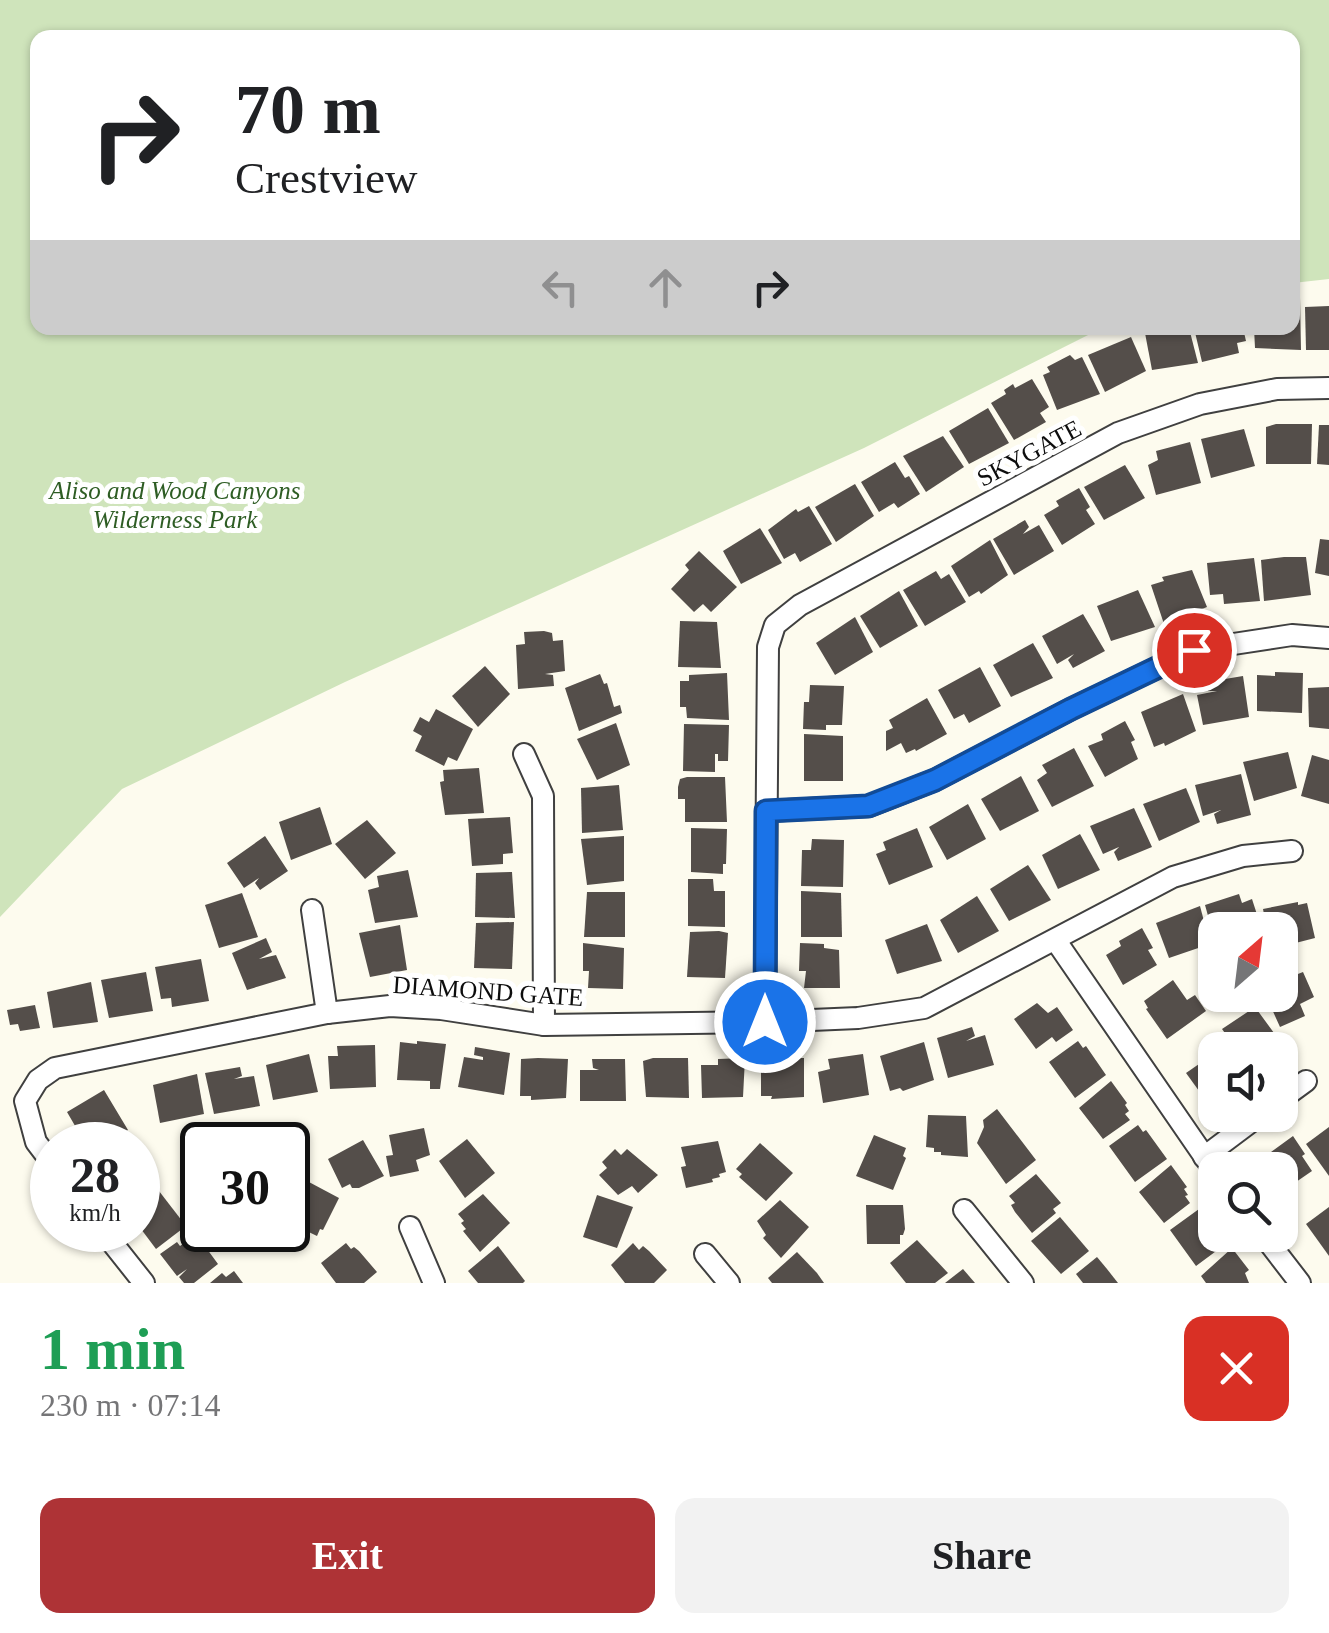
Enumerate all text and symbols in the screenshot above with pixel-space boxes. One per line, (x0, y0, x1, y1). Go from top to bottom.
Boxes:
icon: right (70, 70, 200, 200)
text: 70 m (235, 71, 381, 148)
text: Crestview (235, 153, 417, 203)
icon: left (533, 260, 588, 315)
icon: ahead (638, 260, 693, 315)
icon: right (743, 260, 798, 315)
street label: SKYGATE (972, 414, 1086, 492)
park label: Aliso and Wood Canyons Wilderness Park (47, 477, 301, 533)
pin (1152, 608, 1237, 693)
icon: arrive (1167, 623, 1222, 678)
north arrow (1198, 912, 1298, 1012)
map controls (1198, 912, 1298, 1252)
position arrow (713, 970, 817, 1074)
street label: DIAMOND GATE (392, 971, 584, 1011)
button: sound (1198, 1032, 1298, 1132)
speed limit sign: 30 (180, 1122, 310, 1252)
text: 28 (70, 1147, 120, 1203)
button: search (1198, 1152, 1298, 1252)
text: km/h (69, 1199, 121, 1226)
text: 1 min (40, 1316, 185, 1382)
button: close (1184, 1316, 1289, 1421)
text: 230 m · 07:14 (40, 1387, 220, 1423)
button: Exit (40, 1498, 655, 1613)
button: Share (675, 1498, 1289, 1613)

